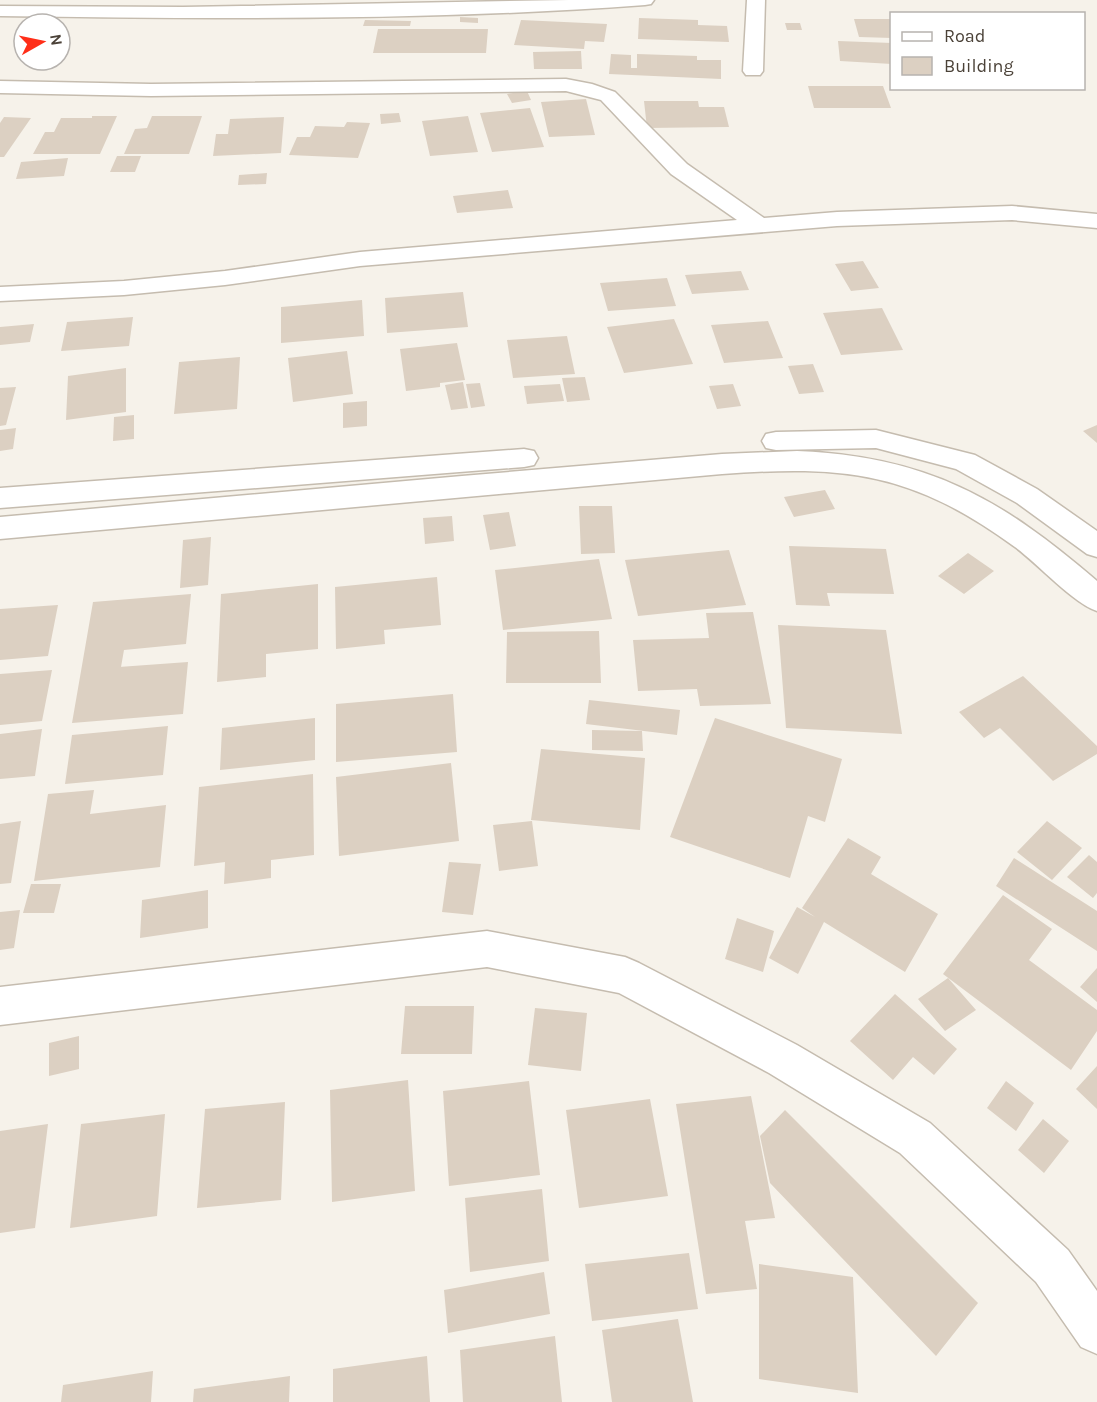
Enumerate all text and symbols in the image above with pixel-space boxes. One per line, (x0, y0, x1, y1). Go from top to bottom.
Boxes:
north arrow (12, 12, 72, 72)
legend (890, 12, 1085, 90)
text: Road (944, 25, 985, 47)
text: N (46, 33, 67, 47)
text: Building (944, 55, 1014, 77)

